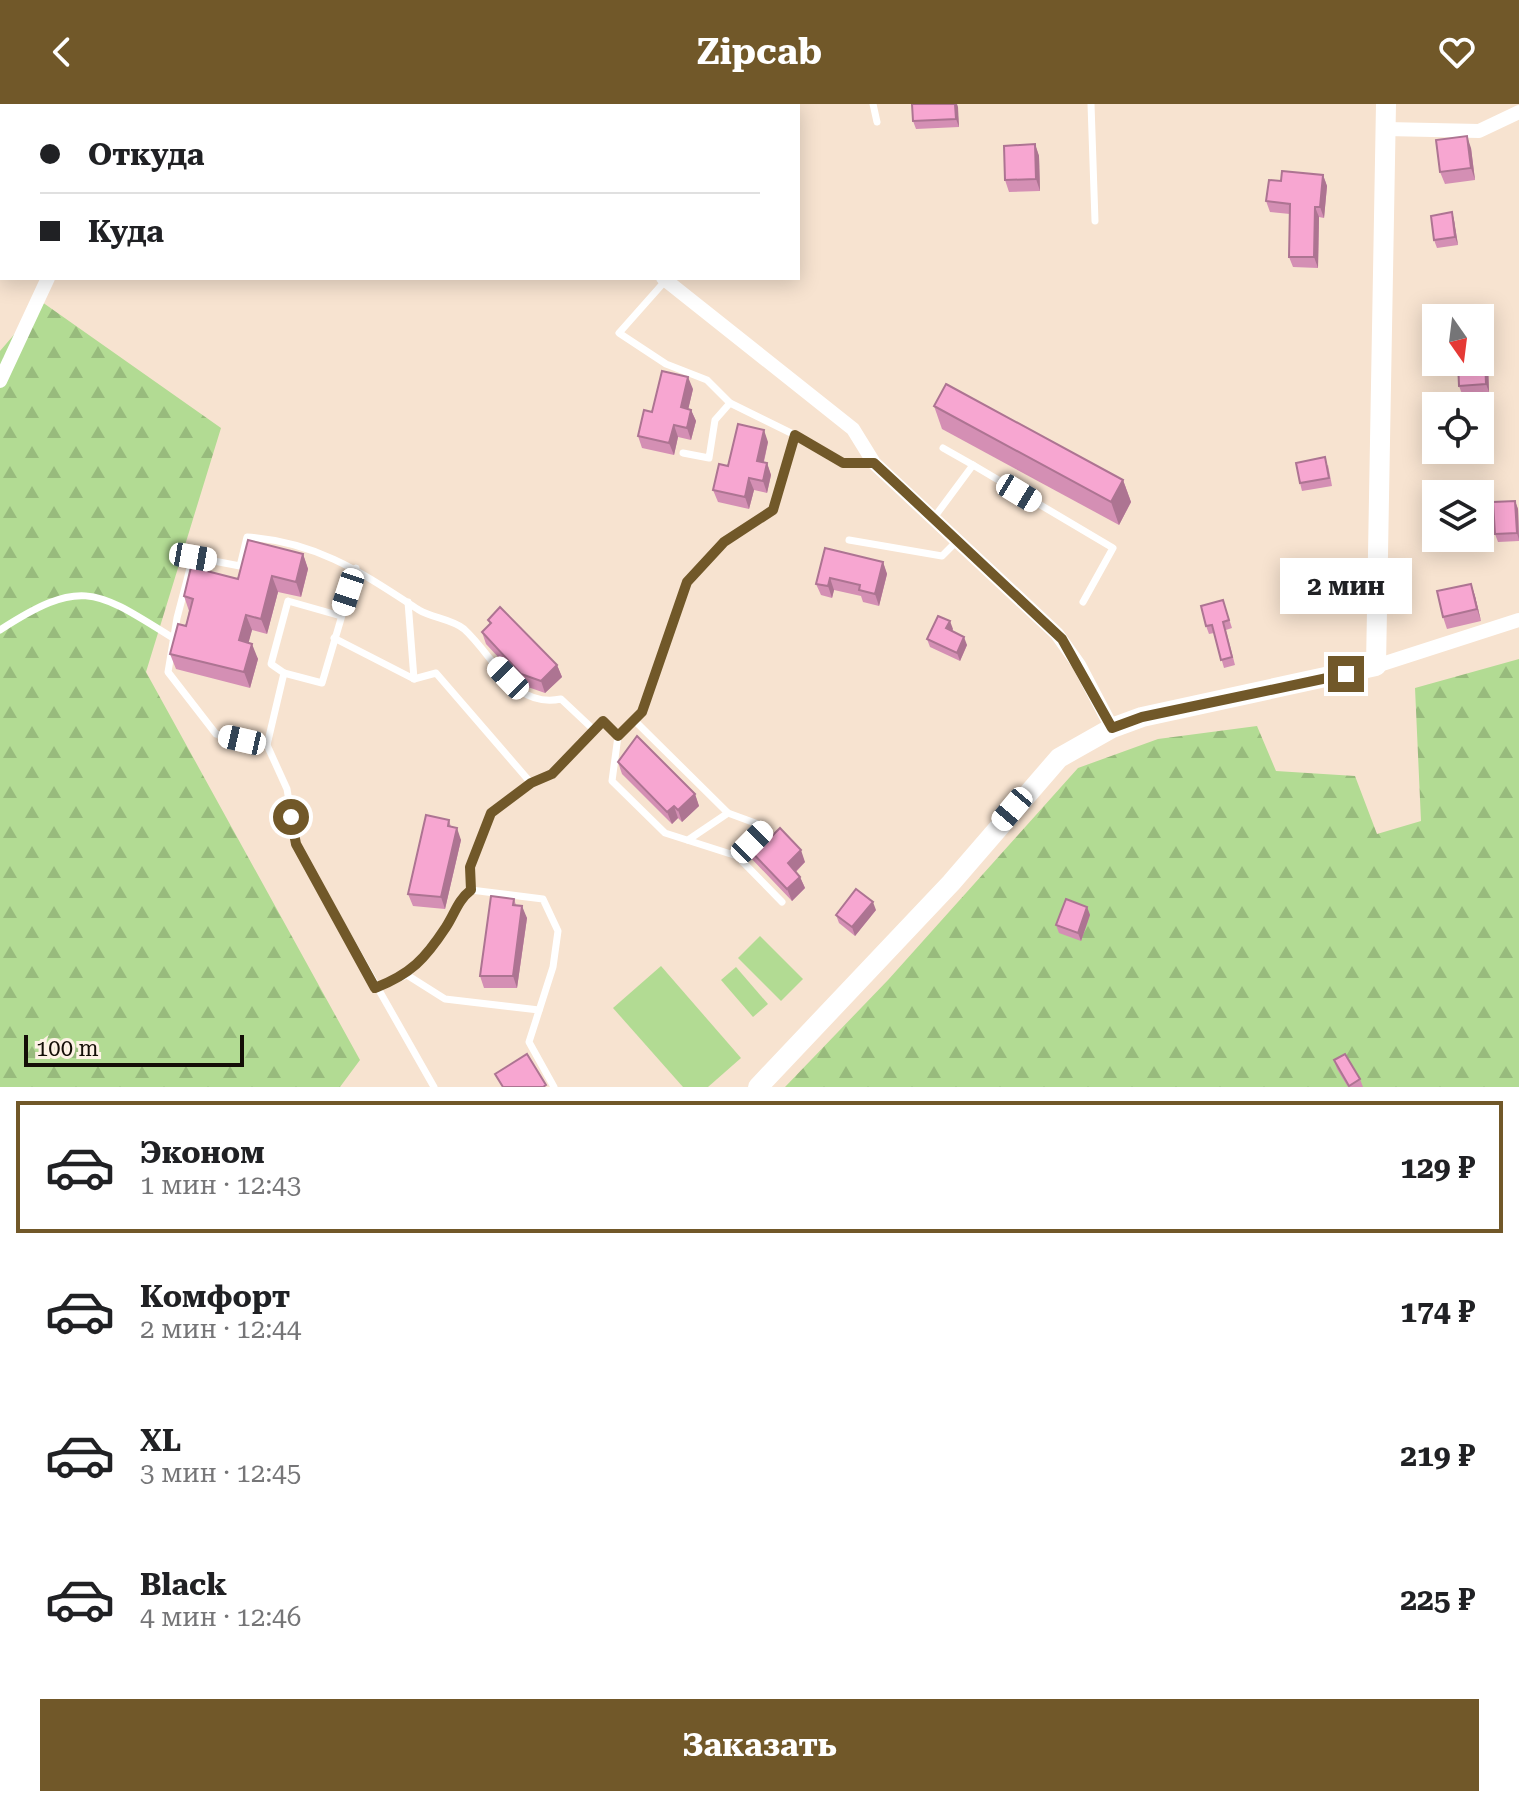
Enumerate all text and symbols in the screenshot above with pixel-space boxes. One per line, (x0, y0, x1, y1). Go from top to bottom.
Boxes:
icon: back (40, 30, 84, 74)
icon: heart (1435, 30, 1479, 74)
text: Zipcab (697, 31, 822, 73)
text: Откуда (88, 137, 204, 172)
text: Куда (88, 214, 164, 249)
north arrow (1422, 304, 1494, 376)
map controls (1422, 304, 1494, 552)
button: locate (1422, 392, 1494, 464)
car (992, 470, 1046, 516)
button: layers (1422, 480, 1494, 552)
car (167, 541, 219, 573)
callout: 2 мин (1280, 558, 1412, 614)
car (329, 565, 367, 619)
text: 2 мин (1307, 571, 1385, 601)
car (483, 652, 533, 704)
route end (1328, 656, 1364, 692)
car (216, 723, 268, 757)
car (987, 783, 1037, 835)
route start (273, 799, 309, 835)
car (727, 817, 777, 867)
scale bar (24, 1031, 244, 1067)
text: 100 m (36, 1036, 99, 1061)
icon: car (44, 1131, 116, 1203)
text: Эконом (140, 1135, 265, 1170)
text: 129 ₽ (1400, 1150, 1475, 1185)
text: 1 мин · 12:43 (140, 1170, 301, 1200)
icon: car (44, 1275, 116, 1347)
text: Комфорт (140, 1279, 290, 1314)
text: 174 ₽ (1400, 1294, 1475, 1329)
text: 2 мин · 12:44 (140, 1314, 301, 1344)
icon: car (44, 1419, 116, 1491)
text: XL (140, 1423, 181, 1458)
text: 219 ₽ (1400, 1438, 1475, 1473)
text: 3 мин · 12:45 (140, 1458, 301, 1488)
icon: car (44, 1563, 116, 1635)
text: Black (140, 1567, 227, 1602)
text: 225 ₽ (1400, 1582, 1475, 1617)
text: 4 мин · 12:46 (140, 1602, 301, 1632)
button: Заказать (40, 1699, 1479, 1791)

